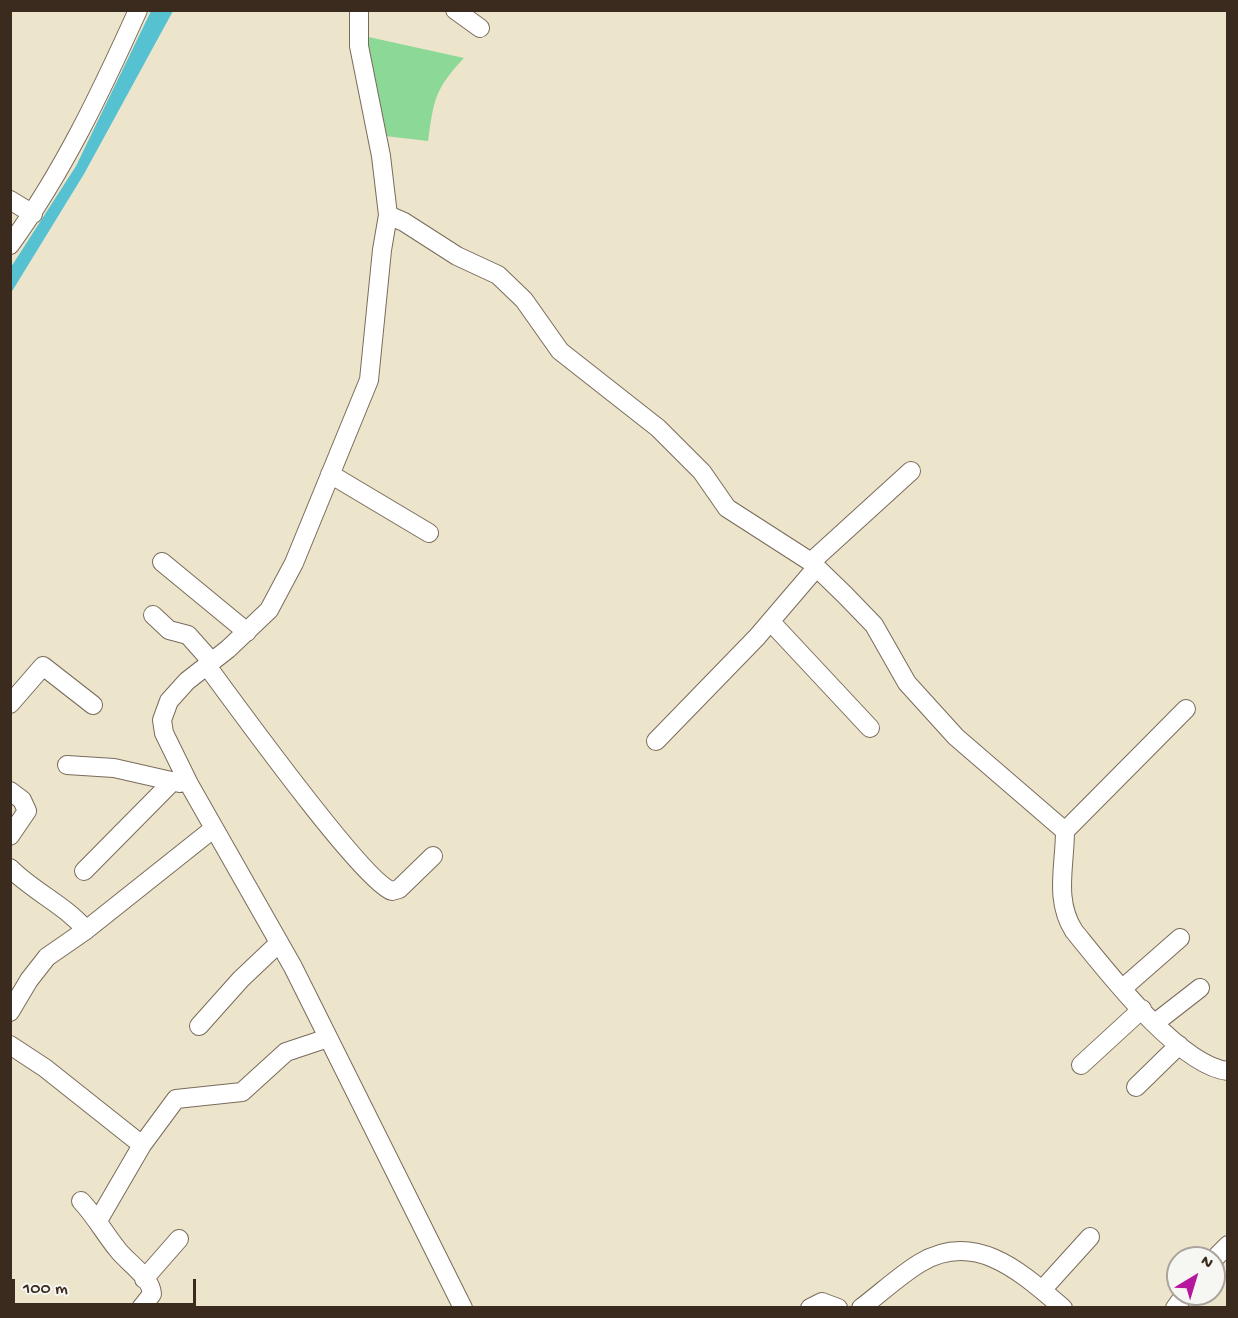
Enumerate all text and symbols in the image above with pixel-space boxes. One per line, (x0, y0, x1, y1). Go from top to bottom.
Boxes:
north arrow (1166, 1246, 1226, 1306)
text: N (1196, 1252, 1216, 1274)
scale bar (15, 1267, 200, 1305)
text: 100 m (23, 1279, 68, 1300)

